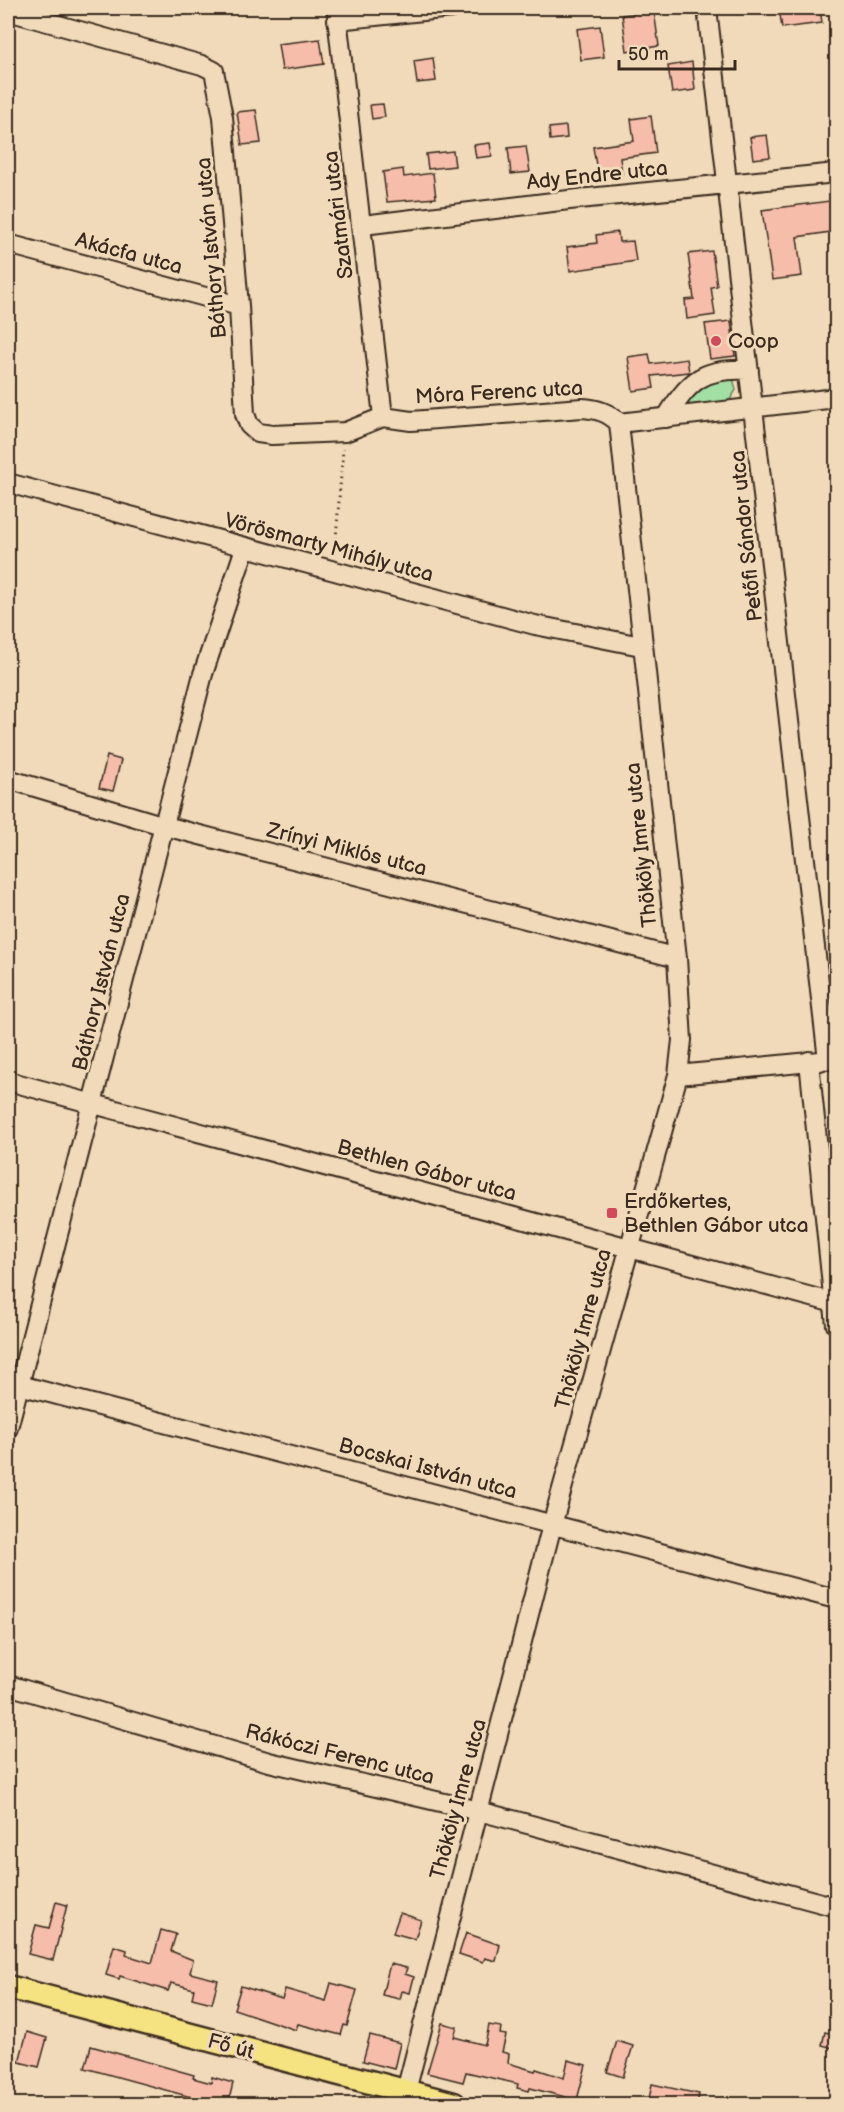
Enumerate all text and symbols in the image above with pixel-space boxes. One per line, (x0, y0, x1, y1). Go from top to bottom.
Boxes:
scale bar (619, 33, 734, 71)
text: 50 m (628, 44, 669, 65)
street label: Szatmári utca (318, 149, 359, 280)
street label: Báthory István utca (191, 156, 232, 340)
street label: Ady Endre utca (525, 156, 669, 195)
street label: Akácfa utca (73, 227, 185, 280)
place label: Coop (728, 329, 779, 354)
marker: Coop (709, 334, 723, 348)
street label: Móra Ferenc utca (414, 376, 584, 409)
street label: Petőfi Sándor utca (725, 449, 768, 623)
street label: Vörösmarty Mihály utca (222, 508, 436, 587)
street label: Thököly Imre utca (620, 761, 663, 929)
street label: Zrínyi Miklós utca (263, 817, 429, 881)
street label: Báthory István utca (67, 891, 136, 1073)
street label: Bethlen Gábor utca (334, 1135, 519, 1206)
place label: Erdőkertes, Bethlen Gábor utca (624, 1189, 809, 1238)
marker: Erdőkertes, Bethlen Gábor utca (605, 1206, 619, 1220)
street label: Thököly Imre utca (550, 1246, 617, 1412)
street label: Bocskai István utca (336, 1433, 520, 1504)
street label: Thököly Imre utca (425, 1716, 492, 1882)
street label: Rákóczi Ferenc utca (243, 1719, 437, 1790)
street label: Fő út (205, 2028, 257, 2065)

